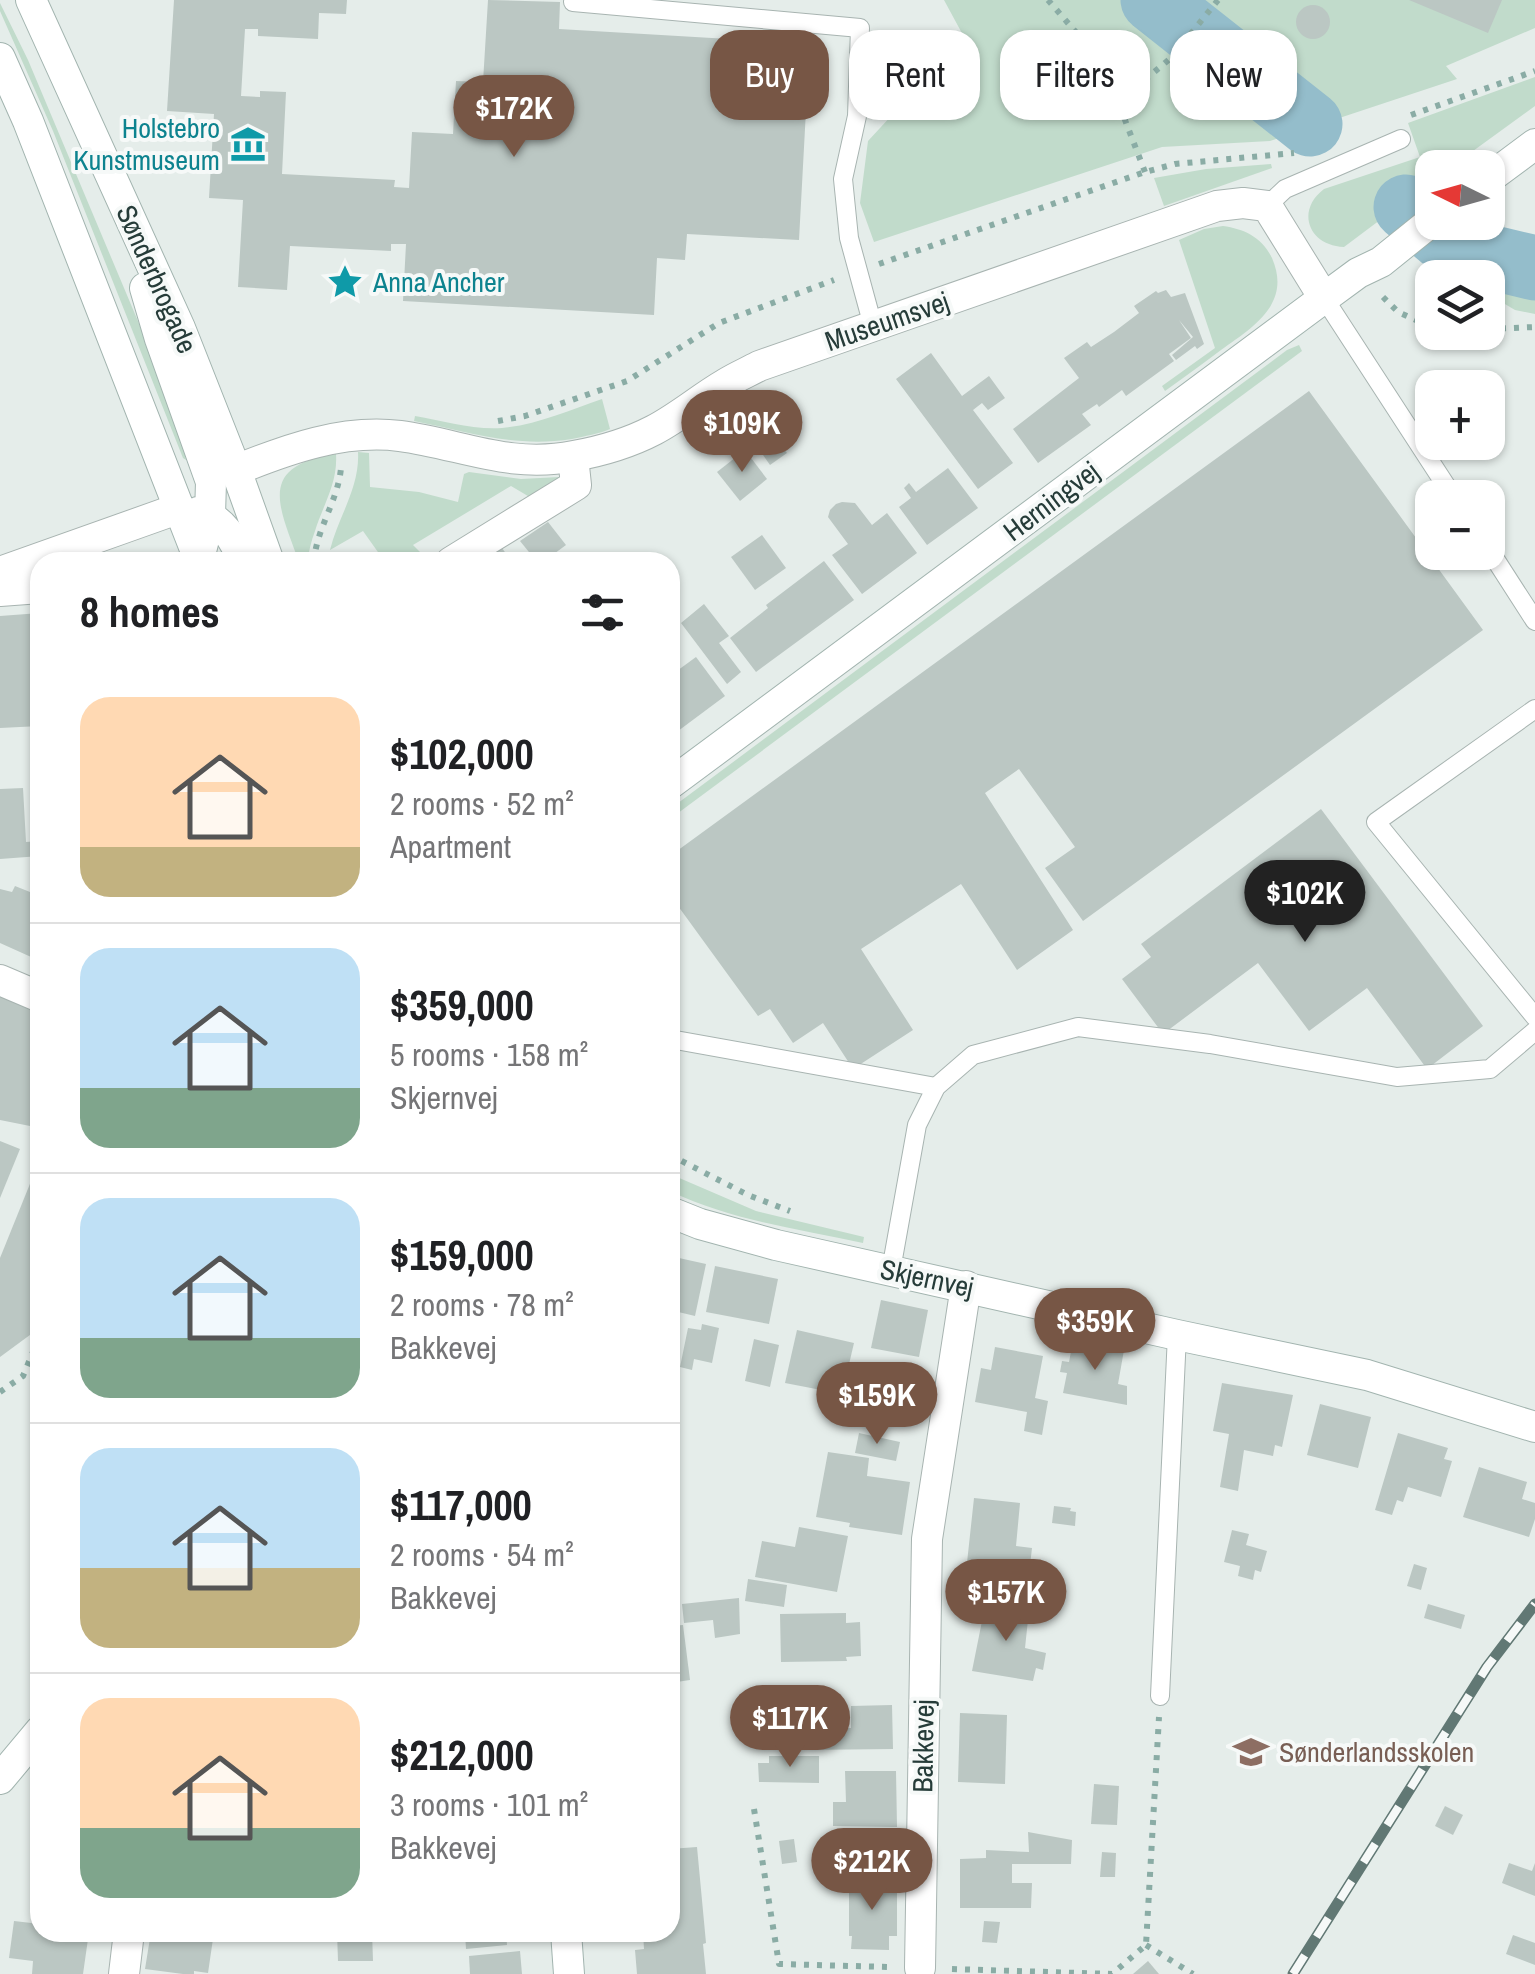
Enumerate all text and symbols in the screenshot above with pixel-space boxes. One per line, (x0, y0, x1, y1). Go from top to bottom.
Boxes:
chip: Buy (710, 30, 829, 120)
chip: Rent (849, 30, 980, 120)
chip: Filters (1000, 30, 1150, 120)
chip: New (1170, 30, 1297, 120)
pin: $172K (444, 75, 584, 160)
text: $172K (475, 86, 553, 129)
place label: Holstebro Kunstmuseum (73, 109, 220, 179)
museum icon: Holstebro Kunstmuseum (229, 125, 267, 163)
north arrow (1415, 150, 1505, 240)
map controls (1415, 150, 1505, 570)
street label: Sønderbrogade (107, 199, 207, 359)
button: layers (1415, 260, 1505, 350)
place icon: Anna Ancher (326, 263, 364, 301)
place label: Anna Ancher (372, 263, 505, 301)
street label: Museumsvej (820, 282, 954, 360)
button: + (1415, 370, 1505, 460)
pin: $109K (672, 390, 812, 475)
text: $109K (703, 401, 781, 444)
street label: Herningvej (995, 452, 1107, 550)
button: − (1415, 480, 1505, 570)
text: 8 homes (80, 584, 220, 640)
icon: filters (575, 585, 630, 640)
text: $102,000 (390, 726, 534, 782)
icon: home (160, 737, 280, 857)
text: 2 rooms · 52 m² (390, 782, 574, 825)
text: Apartment (390, 825, 511, 868)
pin: $102K (1235, 860, 1375, 945)
text: $102K (1266, 871, 1344, 914)
text: $359,000 (390, 977, 534, 1033)
icon: home (160, 988, 280, 1108)
text: 5 rooms · 158 m² (390, 1033, 588, 1076)
text: Skjernvej (390, 1076, 498, 1119)
text: $159,000 (390, 1227, 534, 1283)
icon: home (160, 1238, 280, 1358)
street label: Skjernvej (877, 1250, 977, 1306)
text: 2 rooms · 78 m² (390, 1283, 574, 1326)
pin: $359K (1025, 1288, 1165, 1373)
text: $359K (1056, 1299, 1134, 1342)
text: Bakkevej (390, 1326, 496, 1369)
pin: $159K (807, 1362, 947, 1447)
text: $159K (838, 1373, 916, 1416)
text: $117,000 (390, 1477, 532, 1533)
icon: home (160, 1488, 280, 1608)
text: 2 rooms · 54 m² (390, 1533, 574, 1576)
pin: $157K (936, 1559, 1076, 1644)
text: $157K (967, 1570, 1045, 1613)
text: Bakkevej (390, 1576, 496, 1619)
pin: $117K (720, 1685, 860, 1770)
text: $117K (752, 1696, 828, 1739)
street label: Bakkevej (903, 1699, 943, 1793)
text: $212,000 (390, 1727, 534, 1783)
school or university icon: Sønderlandsskolen (1232, 1733, 1270, 1771)
place label: Sønderlandsskolen (1279, 1733, 1474, 1771)
icon: home (160, 1738, 280, 1858)
text: 3 rooms · 101 m² (390, 1783, 588, 1826)
text: Bakkevej (390, 1826, 496, 1869)
pin: $212K (802, 1828, 942, 1913)
text: $212K (833, 1839, 911, 1882)

